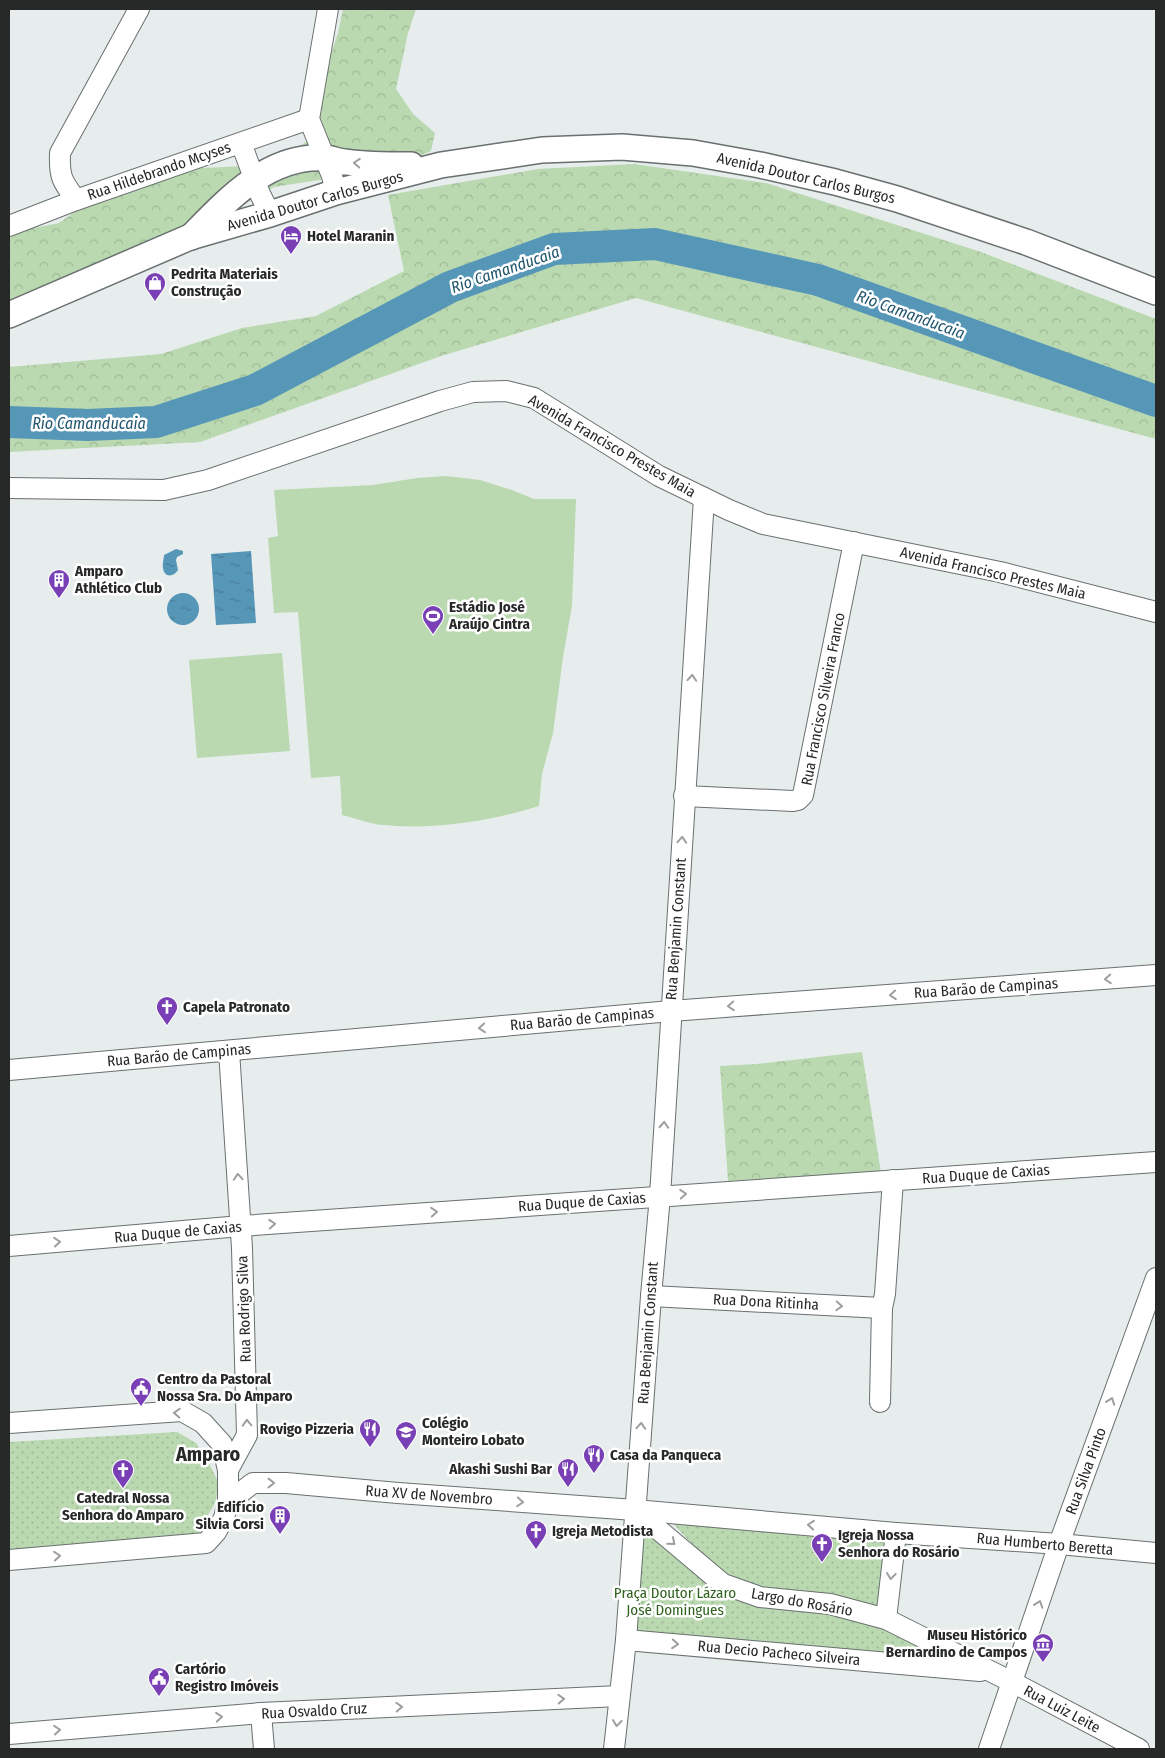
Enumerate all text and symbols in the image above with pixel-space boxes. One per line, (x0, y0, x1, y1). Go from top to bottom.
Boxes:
street label: Rua Hildebrando Mcyses (85, 138, 233, 204)
street label: Avenida Doutor Carlos Burgos (715, 149, 897, 207)
one-way arrow (353, 158, 361, 169)
street label: Avenida Doutor Carlos Burgos (225, 167, 405, 235)
hotel icon: Hotel Maranin (279, 224, 303, 255)
place label: Hotel Maranin (307, 227, 394, 245)
water label: Rio Camanducaia (448, 242, 562, 297)
place label: Pedrita Materiais Construção (171, 265, 278, 301)
shop icon: Pedrita Materiais Construção (143, 271, 167, 302)
water label: Rio Camanducaia (854, 286, 968, 343)
street label: Avenida Francisco Prestes Maia (525, 391, 699, 501)
water label: Rio Camanducaia (32, 414, 146, 433)
street label: Avenida Francisco Prestes Maia (898, 543, 1088, 603)
place label: Amparo Athlético Club (74, 562, 162, 597)
building icon: Amparo Athlético Club (47, 568, 71, 599)
place label: Estádio José Araújo Cintra (448, 598, 530, 633)
sports icon: Estádio José Araújo Cintra (421, 604, 445, 635)
street label: Rua Francisco Silveira Franco (797, 611, 849, 787)
one-way arrow (687, 674, 698, 682)
one-way arrow (676, 836, 687, 844)
street label: Rua Benjamin Constant (662, 857, 690, 1001)
one-way arrow (1103, 973, 1111, 984)
street label: Rua Barão de Campinas (913, 974, 1059, 1002)
one-way arrow (889, 989, 897, 1000)
church icon: Capela Patronato (155, 995, 179, 1026)
place label: Capela Patronato (183, 998, 290, 1016)
one-way arrow (727, 1001, 735, 1012)
street label: Rua Barão de Campinas (509, 1004, 655, 1034)
one-way arrow (478, 1022, 486, 1033)
street label: Rua Barão de Campinas (106, 1040, 252, 1070)
one-way arrow (659, 1120, 670, 1128)
street label: Rua Duque de Caxias (921, 1161, 1051, 1187)
one-way arrow (232, 1173, 243, 1181)
street label: Rua Duque de Caxias (517, 1189, 647, 1215)
one-way arrow (679, 1189, 687, 1200)
one-way arrow (430, 1207, 438, 1218)
street label: Rua Duque de Caxias (113, 1217, 243, 1247)
one-way arrow (268, 1219, 276, 1230)
one-way arrow (54, 1237, 62, 1248)
street label: Rua Rodrigo Silva (233, 1255, 255, 1363)
street label: Rua Benjamin Constant (634, 1261, 662, 1405)
street label: Rua Dona Ritinha (713, 1290, 819, 1314)
one-way arrow (836, 1300, 844, 1311)
place label: Centro da Pastoral Nossa Sra. Do Amparo (157, 1370, 293, 1405)
public building icon: Centro da Pastoral Nossa Sra. Do Amparo (129, 1376, 153, 1407)
one-way arrow (1105, 1398, 1115, 1406)
one-way arrow (172, 1407, 180, 1418)
place label: Colégio Monteiro Lobato (422, 1414, 525, 1449)
restaurant icon: Rovigo Pizzeria (358, 1417, 382, 1448)
one-way arrow (242, 1419, 252, 1426)
place label: Rovigo Pizzeria (260, 1420, 355, 1438)
school or university icon: Colégio Monteiro Lobato (394, 1420, 418, 1451)
one-way arrow (636, 1422, 647, 1430)
street label: Rua Silva Pinto (1062, 1425, 1110, 1517)
district label: Amparo (175, 1442, 240, 1466)
restaurant icon: Casa da Panqueca (582, 1443, 606, 1474)
place label: Casa da Panqueca (610, 1446, 722, 1464)
restaurant icon: Akashi Sushi Bar (556, 1457, 580, 1488)
church icon: Catedral Nossa Senhora do Amparo (111, 1458, 135, 1489)
place label: Akashi Sushi Bar (448, 1460, 552, 1478)
one-way arrow (268, 1478, 275, 1488)
street label: Rua XV de Novembro (365, 1482, 493, 1508)
place label: Catedral Nossa Senhora do Amparo (62, 1489, 184, 1524)
one-way arrow (516, 1496, 524, 1507)
place label: Edifício Silvia Corsi (196, 1498, 264, 1533)
building icon: Edifício Silvia Corsi (268, 1504, 292, 1535)
church icon: Igreja Metodista (524, 1519, 548, 1550)
one-way arrow (807, 1520, 815, 1531)
place label: Igreja Metodista (552, 1522, 654, 1540)
place label: Igreja Nossa Senhora do Rosário (838, 1526, 960, 1561)
street label: Rua Humberto Beretta (976, 1529, 1114, 1559)
church icon: Igreja Nossa Senhora do Rosário (810, 1532, 834, 1563)
one-way arrow (667, 1536, 676, 1545)
one-way arrow (54, 1551, 62, 1562)
one-way arrow (886, 1572, 897, 1580)
park label: Praça Doutor Lázaro José Domingues (614, 1584, 736, 1619)
street label: Largo do Rosário (750, 1584, 854, 1620)
one-way arrow (1033, 1600, 1043, 1609)
place label: Museu Histórico Bernardino de Campos (886, 1626, 1027, 1661)
museum icon: Museu Histórico Bernardino de Campos (1031, 1632, 1055, 1663)
street label: Rua Decio Pacheco Silveira (697, 1637, 861, 1669)
one-way arrow (671, 1638, 679, 1649)
place label: Cartório Registro Imóveis (175, 1660, 279, 1695)
public building icon: Cartório Registro Imóveis (147, 1666, 171, 1697)
street label: Rua Luiz Leite (1021, 1681, 1103, 1737)
one-way arrow (558, 1693, 566, 1704)
street label: Rua Osvaldo Cruz (261, 1699, 367, 1723)
one-way arrow (395, 1701, 403, 1712)
one-way arrow (216, 1712, 224, 1723)
one-way arrow (612, 1719, 623, 1727)
one-way arrow (54, 1725, 62, 1736)

